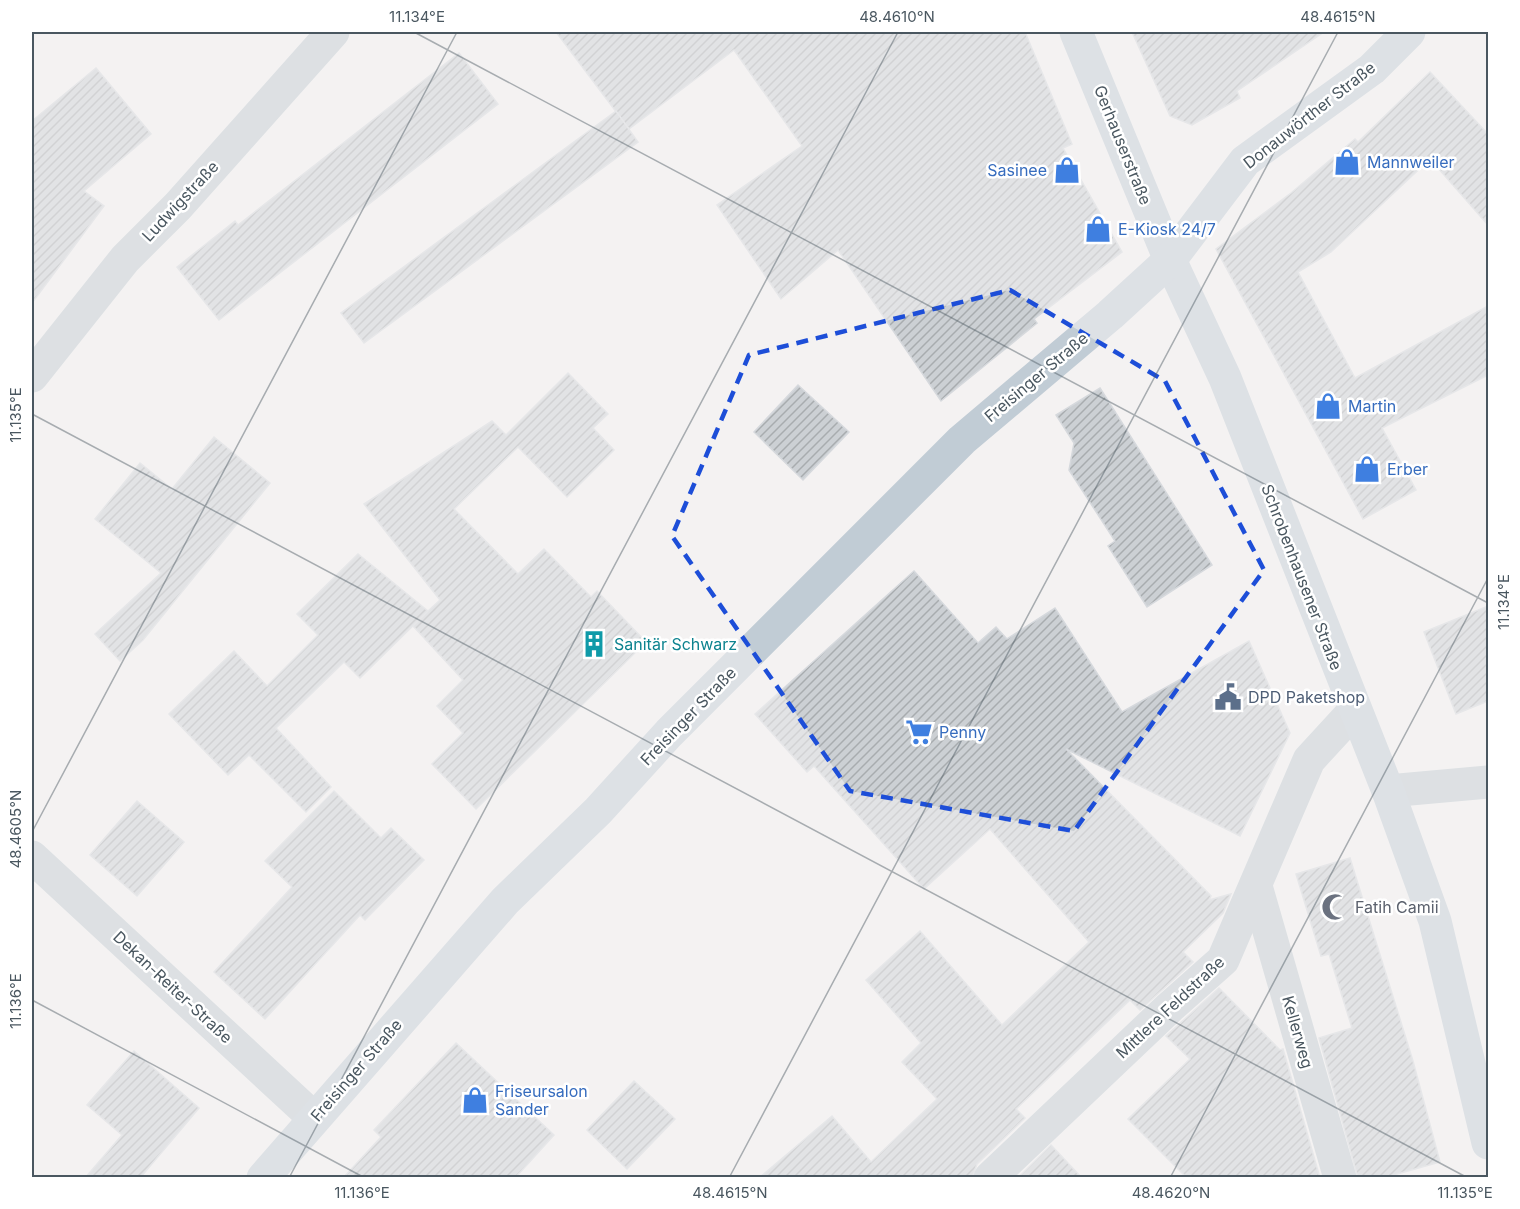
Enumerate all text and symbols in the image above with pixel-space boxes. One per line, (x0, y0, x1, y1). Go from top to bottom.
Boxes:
text: 11.134°E (389, 7, 445, 26)
text: 48.4610°N (859, 7, 935, 26)
text: 48.4615°N (1300, 7, 1376, 26)
street label: Donauwörther Straße (1239, 57, 1379, 173)
street label: Gerhauserstraße (1090, 82, 1156, 208)
shop icon: Mannweiler (1332, 147, 1362, 177)
place label: Mannweiler (1367, 152, 1455, 172)
shop icon: Sasinee (1052, 155, 1082, 185)
street label: Ludwigstraße (138, 157, 222, 245)
place label: Sasinee (987, 160, 1047, 180)
shop icon: E-Kiosk 24/7 (1083, 214, 1113, 244)
place label: E-Kiosk 24/7 (1118, 219, 1216, 239)
street label: Freisinger Straße (980, 328, 1092, 426)
text: 11.135°E (6, 387, 25, 443)
shop icon: Martin (1313, 391, 1343, 421)
place label: Martin (1348, 396, 1396, 416)
shop icon: Erber (1352, 454, 1382, 484)
place label: Erber (1387, 459, 1428, 479)
street label: Schrobenhausener Straße (1257, 481, 1347, 673)
text: 11.134°E (1494, 574, 1513, 630)
building icon: Sanitär Schwarz (579, 629, 609, 659)
place label: Sanitär Schwarz (614, 634, 737, 654)
street label: Freisinger Straße (636, 663, 740, 769)
public building icon: DPD Paketshop (1213, 682, 1243, 712)
place label: DPD Paketshop (1248, 687, 1365, 707)
supermarket icon: Penny (904, 717, 934, 747)
place label: Penny (939, 722, 986, 742)
text: 48.4605°N (6, 790, 25, 868)
mosque icon: Fatih Camii (1320, 892, 1350, 922)
place label: Fatih Camii (1355, 897, 1439, 917)
street label: Dekan-Reiter-Straße (109, 927, 237, 1047)
street label: Mittlere Feldstraße (1112, 952, 1228, 1062)
text: 11.136°E (6, 973, 25, 1029)
street label: Kellerweg (1278, 993, 1318, 1071)
street label: Freisinger Straße (306, 1015, 406, 1125)
place label: Friseursalon Sander (495, 1081, 588, 1119)
shop icon: Friseursalon Sander (460, 1085, 490, 1115)
text: 11.136°E (334, 1183, 390, 1202)
text: 48.4615°N (692, 1183, 768, 1202)
text: 48.4620°N (1132, 1183, 1210, 1202)
text: 11.135°E (1437, 1183, 1493, 1202)

